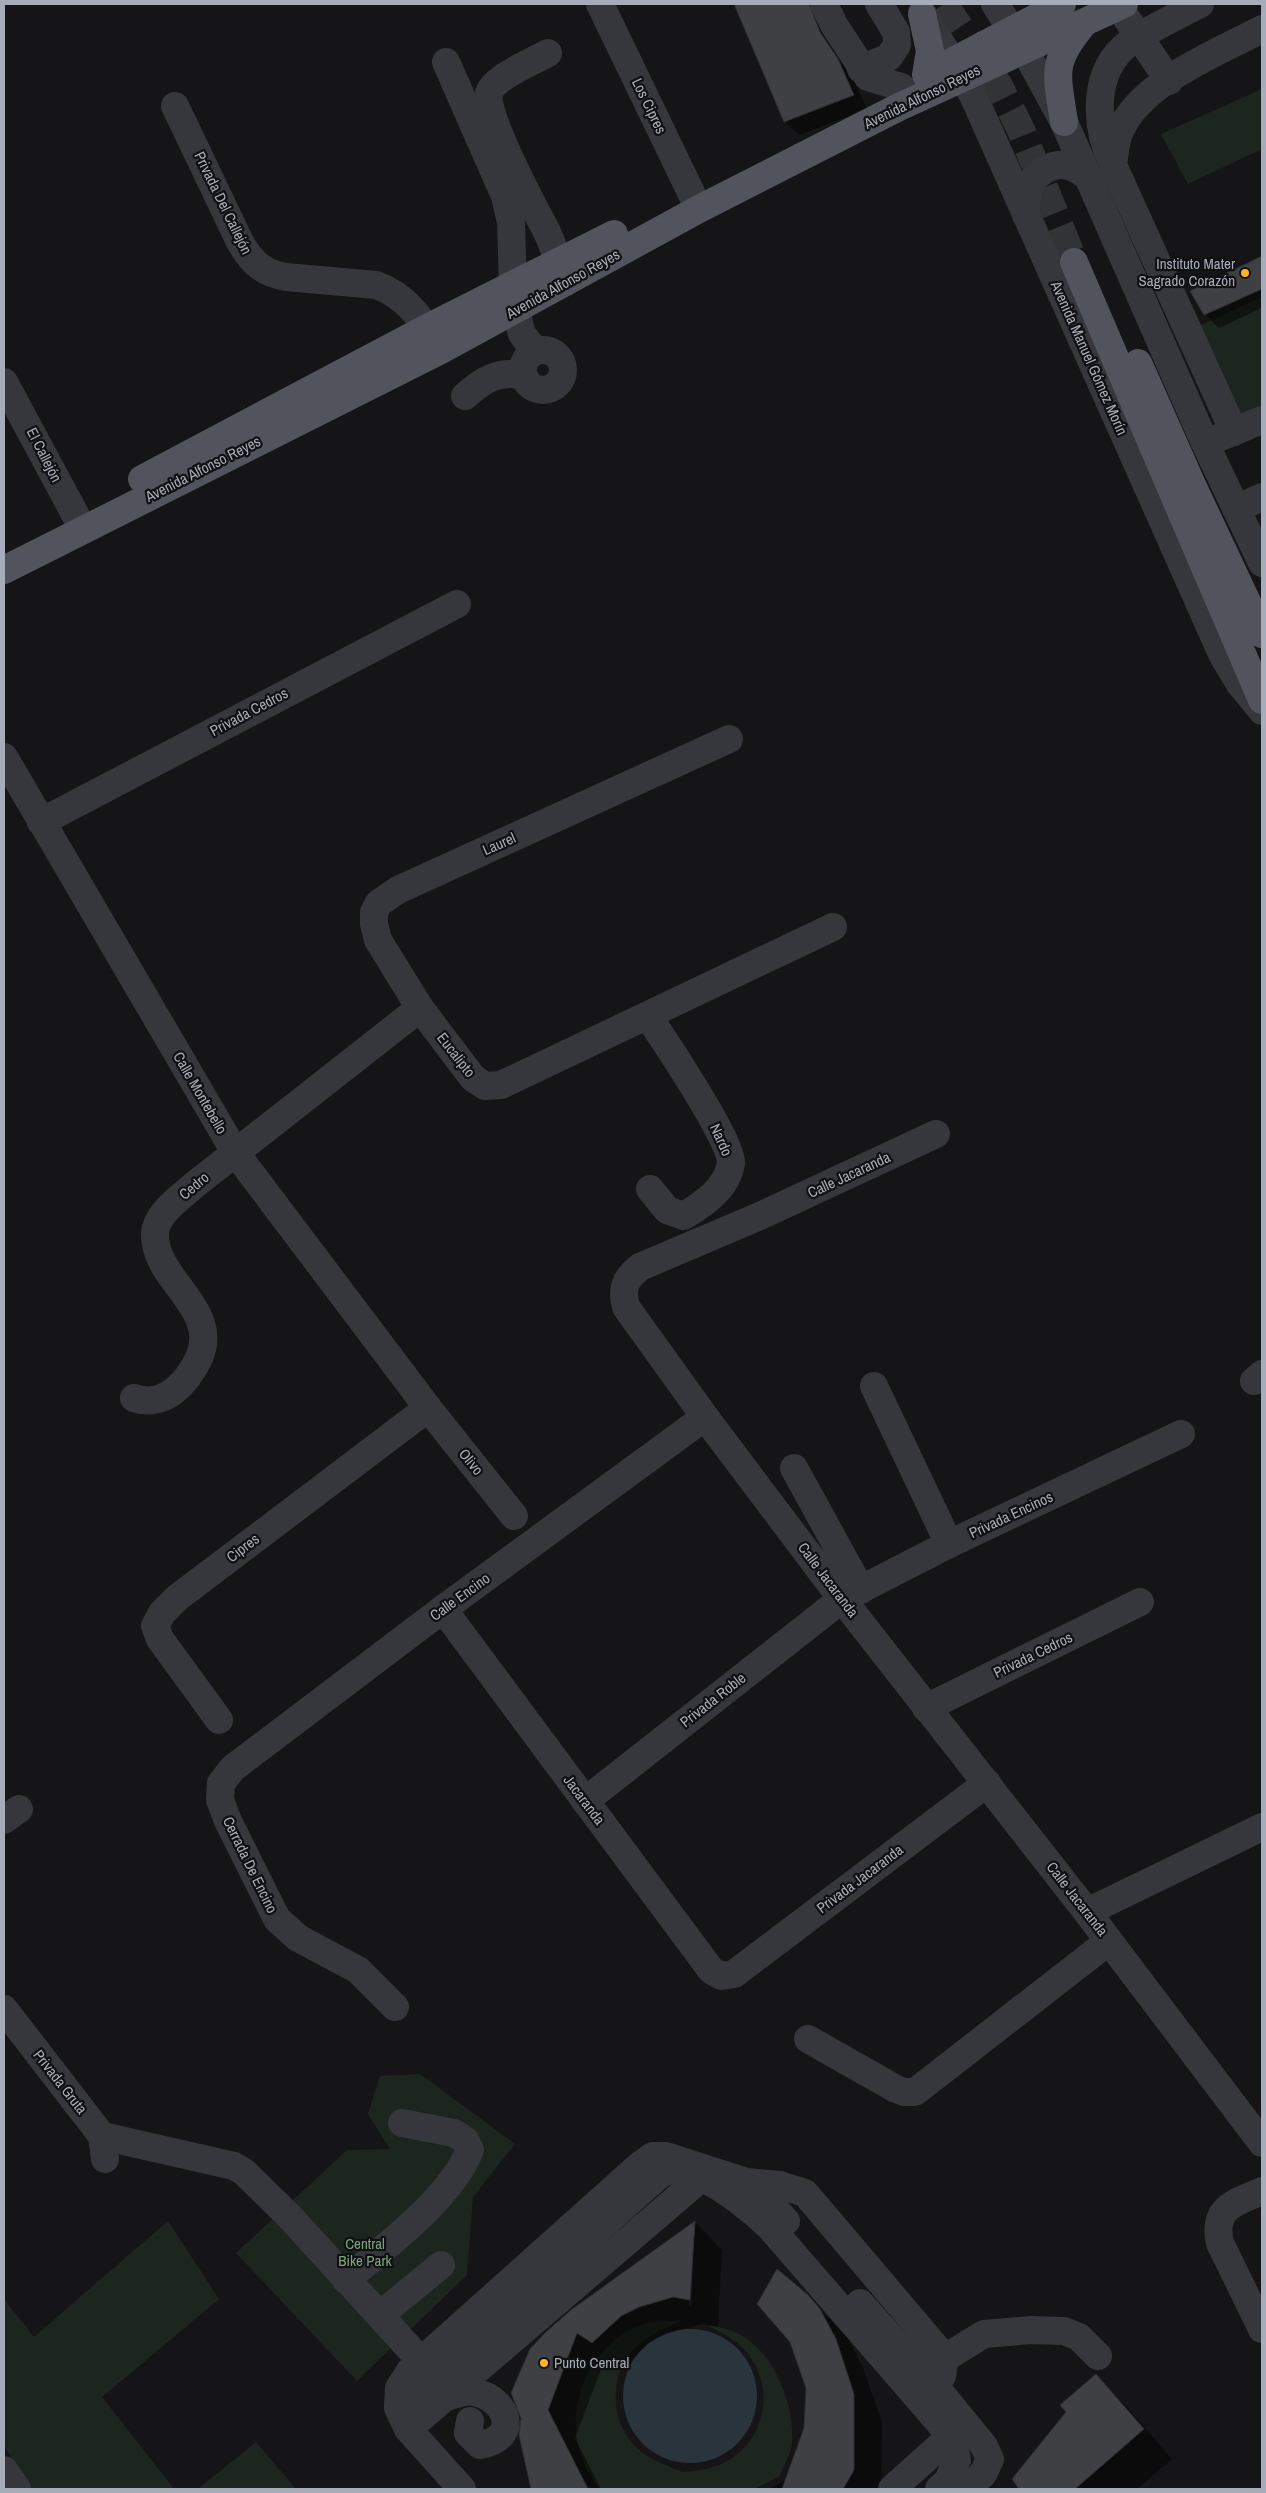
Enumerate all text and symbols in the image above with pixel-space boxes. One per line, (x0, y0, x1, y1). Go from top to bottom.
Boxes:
street label: Avenida Alfonso Reyes (859, 59, 983, 134)
street label: Los Cipres (627, 74, 672, 137)
street label: Privada Del Callejón (189, 148, 257, 258)
street label: Avenida Alfonso Reyes (501, 244, 623, 324)
place label: Instituto Mater Sagrado Corazón (1139, 253, 1235, 291)
marker: Instituto Mater Sagrado Corazón (1239, 267, 1251, 279)
street label: Avenida Manuel Gómez Morín (1046, 277, 1133, 438)
street label: El Callejón (22, 424, 67, 486)
street label: Avenida Alfonso Reyes (141, 430, 264, 507)
street label: Privada Cedros (206, 682, 291, 741)
street label: Laurel (479, 827, 519, 860)
street label: Eucalipto (432, 1028, 481, 1081)
street label: Calle Montebello (168, 1048, 233, 1138)
street label: Nardo (705, 1120, 738, 1160)
street label: Calle Jacaranda (804, 1146, 894, 1203)
street label: Cedro (174, 1167, 213, 1204)
street label: Olivo (454, 1444, 489, 1480)
street label: Privada Encinos (965, 1486, 1056, 1543)
street label: Cipres (222, 1528, 263, 1567)
street label: Calle Jacaranda (793, 1538, 864, 1622)
street label: Calle Encino (425, 1568, 494, 1626)
street label: Privada Cedros (990, 1626, 1076, 1683)
street label: Privada Roble (676, 1667, 750, 1732)
street label: Jacaranda (559, 1770, 610, 1829)
street label: Cerrada De Encino (218, 1813, 283, 1917)
street label: Privada Jacaranda (812, 1839, 907, 1918)
street label: Calle Jacaranda (1042, 1857, 1113, 1940)
street label: Privada Gruta (29, 2045, 92, 2118)
park label: Central Bike Park (338, 2233, 393, 2271)
place label: Punto Central (554, 2352, 629, 2373)
marker: Punto Central (538, 2357, 550, 2369)

